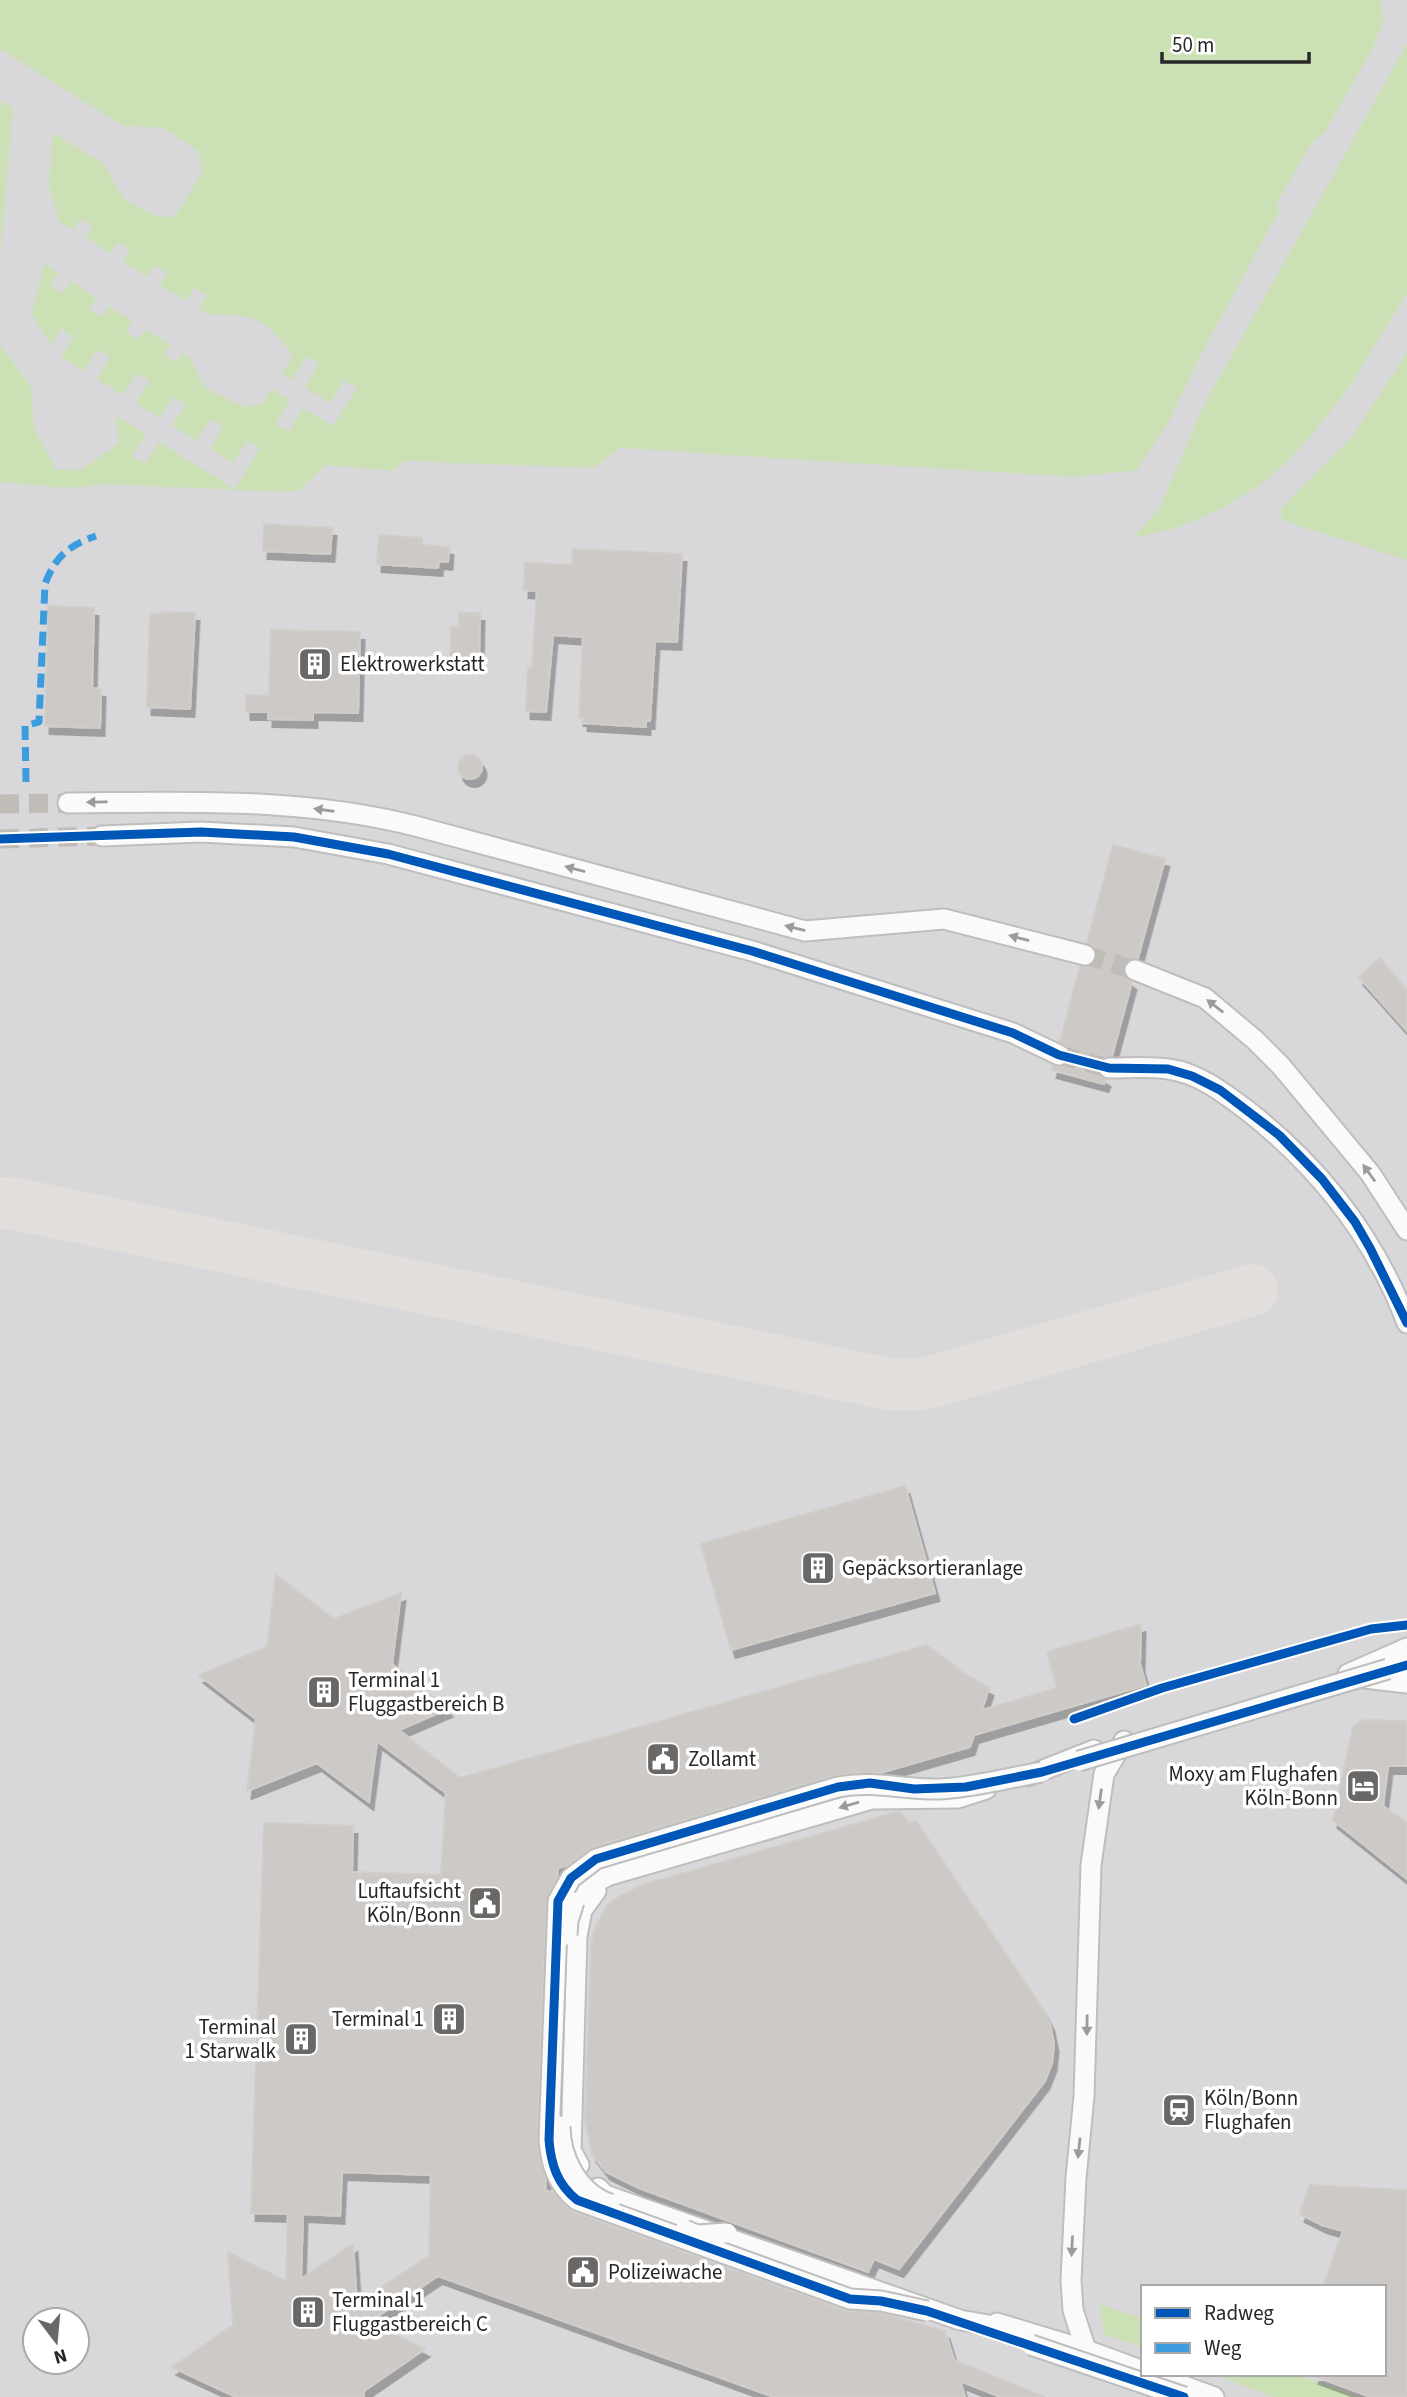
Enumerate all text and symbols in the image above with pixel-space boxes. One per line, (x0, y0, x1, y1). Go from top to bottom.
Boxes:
scale bar (1162, 21, 1309, 65)
text: 50 m (1172, 30, 1214, 60)
building icon: Elektrowerkstatt (296, 645, 334, 683)
place label: Elektrowerkstatt (340, 649, 485, 679)
one-way arrow (85, 797, 107, 808)
one-way arrow (313, 804, 335, 815)
one-way arrow (564, 863, 586, 874)
one-way arrow (784, 922, 806, 933)
one-way arrow (1008, 932, 1030, 943)
one-way arrow (1207, 999, 1225, 1014)
one-way arrow (1362, 1164, 1376, 1182)
building icon: Gepäcksortieranlage (799, 1549, 837, 1587)
place label: Gepäcksortieranlage (842, 1553, 1023, 1583)
place label: Terminal 1 Fluggastbereich B (348, 1665, 504, 1719)
building icon: Terminal 1 Fluggastbereich B (305, 1673, 343, 1711)
public building icon: Zollamt (644, 1740, 682, 1778)
place label: Zollamt (688, 1744, 756, 1774)
place label: Moxy am Flughafen Köln-Bonn (1169, 1759, 1338, 1813)
hotel icon: Moxy am Flughafen Köln-Bonn (1344, 1767, 1382, 1805)
one-way arrow (1094, 1788, 1105, 1810)
one-way arrow (839, 1801, 860, 1811)
place label: Luftaufsicht Köln/Bonn (357, 1876, 461, 1930)
public building icon: Luftaufsicht Köln/Bonn (466, 1884, 504, 1922)
building icon: Terminal 1 (430, 2000, 468, 2038)
place label: Terminal 1 (332, 2004, 424, 2034)
place label: Terminal 1 Starwalk (185, 2012, 277, 2066)
one-way arrow (1081, 2015, 1092, 2037)
building icon: Terminal 1 Starwalk (282, 2020, 320, 2058)
place label: Köln/Bonn Flughafen (1204, 2083, 1298, 2137)
station icon: Köln/Bonn Flughafen (1160, 2091, 1198, 2129)
one-way arrow (1073, 2137, 1084, 2159)
one-way arrow (1067, 2236, 1078, 2258)
public building icon: Polizeiwache (564, 2253, 602, 2291)
place label: Polizeiwache (608, 2257, 722, 2287)
place label: Terminal 1 Fluggastbereich C (332, 2285, 488, 2339)
legend (1141, 2285, 1386, 2376)
building icon: Terminal 1 Fluggastbereich C (289, 2293, 327, 2331)
text: Radweg (1204, 2298, 1274, 2328)
north arrow (21, 2306, 91, 2376)
text: Weg (1204, 2333, 1242, 2363)
text: N (50, 2341, 70, 2371)

